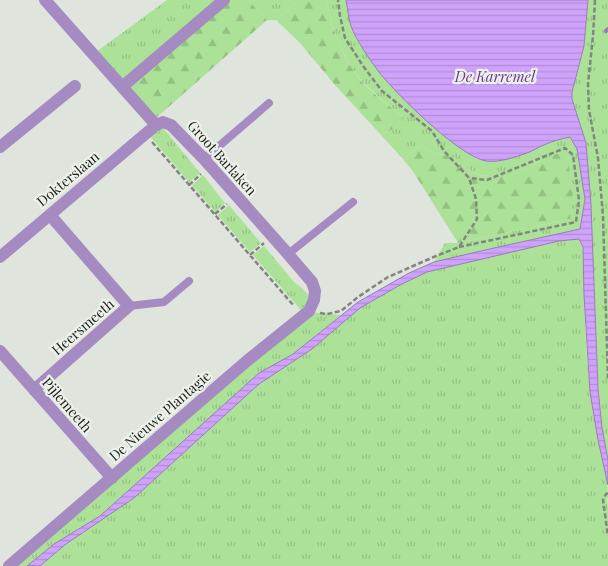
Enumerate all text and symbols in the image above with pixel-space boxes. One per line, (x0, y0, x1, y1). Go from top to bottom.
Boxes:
water label: De Karremel (454, 66, 536, 86)
street label: Groot Barlaken (184, 116, 262, 200)
street label: Dokterslaan (32, 146, 103, 210)
street label: Heersmeeth (47, 294, 118, 359)
street label: De Nieuwe Plantagie (105, 366, 215, 465)
street label: Pijlemeeth (38, 373, 97, 437)

